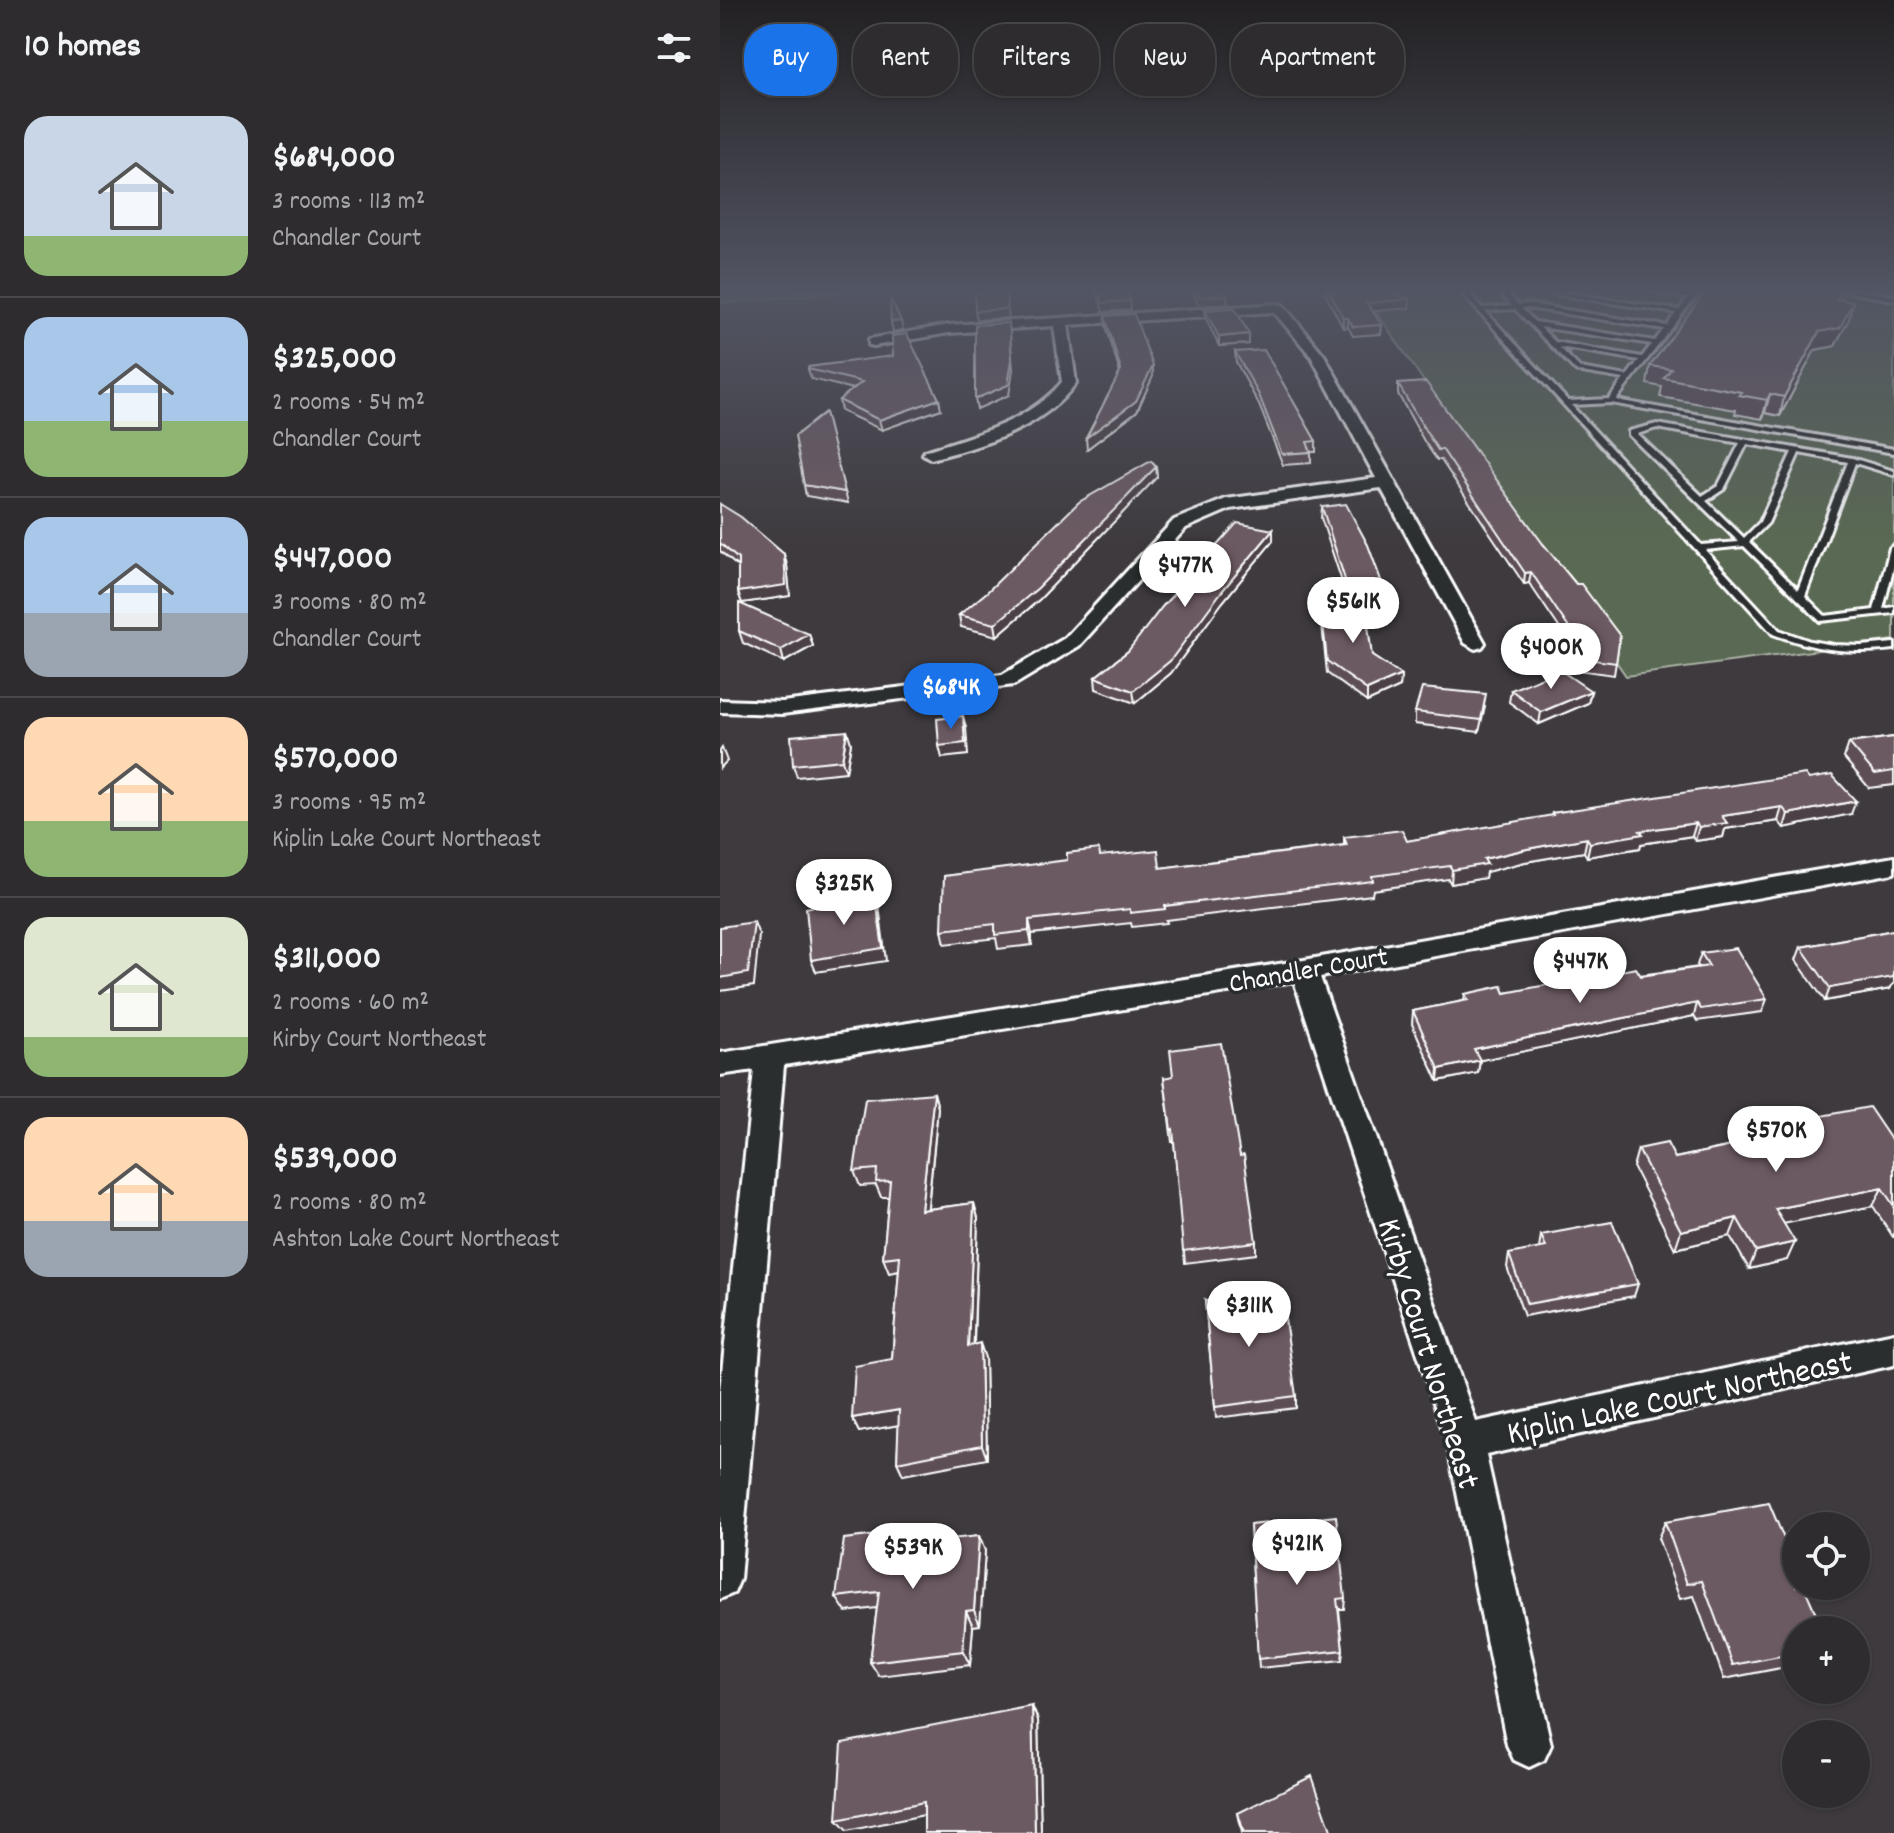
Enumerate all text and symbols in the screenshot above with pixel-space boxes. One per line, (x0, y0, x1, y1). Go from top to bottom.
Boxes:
text: 10 homes (24, 24, 141, 73)
chip: Buy (744, 24, 837, 96)
chip: Rent (853, 24, 958, 96)
chip: Filters (974, 24, 1099, 96)
chip: New (1115, 24, 1215, 96)
chip: Apartment (1231, 24, 1404, 96)
icon: filters (652, 26, 696, 70)
text: $684,000 (272, 135, 396, 184)
icon: home (88, 148, 184, 244)
text: 3 rooms · 113 m² (272, 184, 425, 221)
text: Chandler Court (272, 221, 421, 258)
text: $325,000 (272, 336, 397, 385)
icon: home (88, 349, 184, 445)
text: 2 rooms · 54 m² (272, 385, 425, 422)
text: Chandler Court (272, 422, 421, 459)
text: $447,000 (272, 536, 393, 585)
pin: $477K (1129, 541, 1241, 609)
text: $477K (1157, 548, 1213, 585)
icon: home (88, 549, 184, 645)
pin: $561K (1297, 577, 1409, 645)
text: $561K (1325, 584, 1381, 621)
text: 3 rooms · 80 m² (272, 585, 427, 622)
text: Chandler Court (272, 622, 421, 659)
pin: $400K (1495, 623, 1607, 691)
text: $400K (1519, 630, 1583, 667)
pin: $684K (895, 663, 1007, 731)
text: $684K (921, 670, 981, 707)
text: $570,000 (272, 736, 399, 785)
icon: home (88, 749, 184, 845)
text: 3 rooms · 95 m² (272, 785, 426, 822)
text: Kiplin Lake Court Northeast (272, 822, 541, 859)
pin: $325K (788, 859, 900, 927)
text: $325K (814, 866, 874, 903)
text: $311,000 (272, 936, 381, 985)
pin: $447K (1524, 937, 1636, 1005)
street label: Chandler Court (1226, 939, 1391, 1007)
text: $447K (1552, 944, 1608, 981)
icon: home (88, 949, 184, 1045)
text: 2 rooms · 60 m² (272, 985, 429, 1022)
text: Kirby Court Northeast (272, 1022, 487, 1059)
pin: $570K (1720, 1106, 1832, 1174)
text: $570K (1745, 1113, 1807, 1150)
text: $539,000 (272, 1136, 398, 1185)
icon: home (88, 1149, 184, 1245)
text: 2 rooms · 80 m² (272, 1185, 427, 1222)
street label: Kirby Court Northeast (1361, 1213, 1490, 1496)
text: Ashton Lake Court Northeast (272, 1222, 560, 1259)
pin: $311K (1193, 1281, 1305, 1349)
text: $311K (1225, 1288, 1273, 1325)
street label: Kiplin Lake Court Northeast (1503, 1340, 1857, 1461)
map controls (1782, 1512, 1870, 1808)
button: locate (1782, 1512, 1870, 1600)
pin: $421K (1241, 1519, 1353, 1587)
pin: $539K (857, 1523, 969, 1591)
text: $421K (1270, 1526, 1324, 1563)
text: $539K (883, 1530, 943, 1567)
button: + (1782, 1616, 1870, 1704)
button: − (1782, 1720, 1870, 1808)

